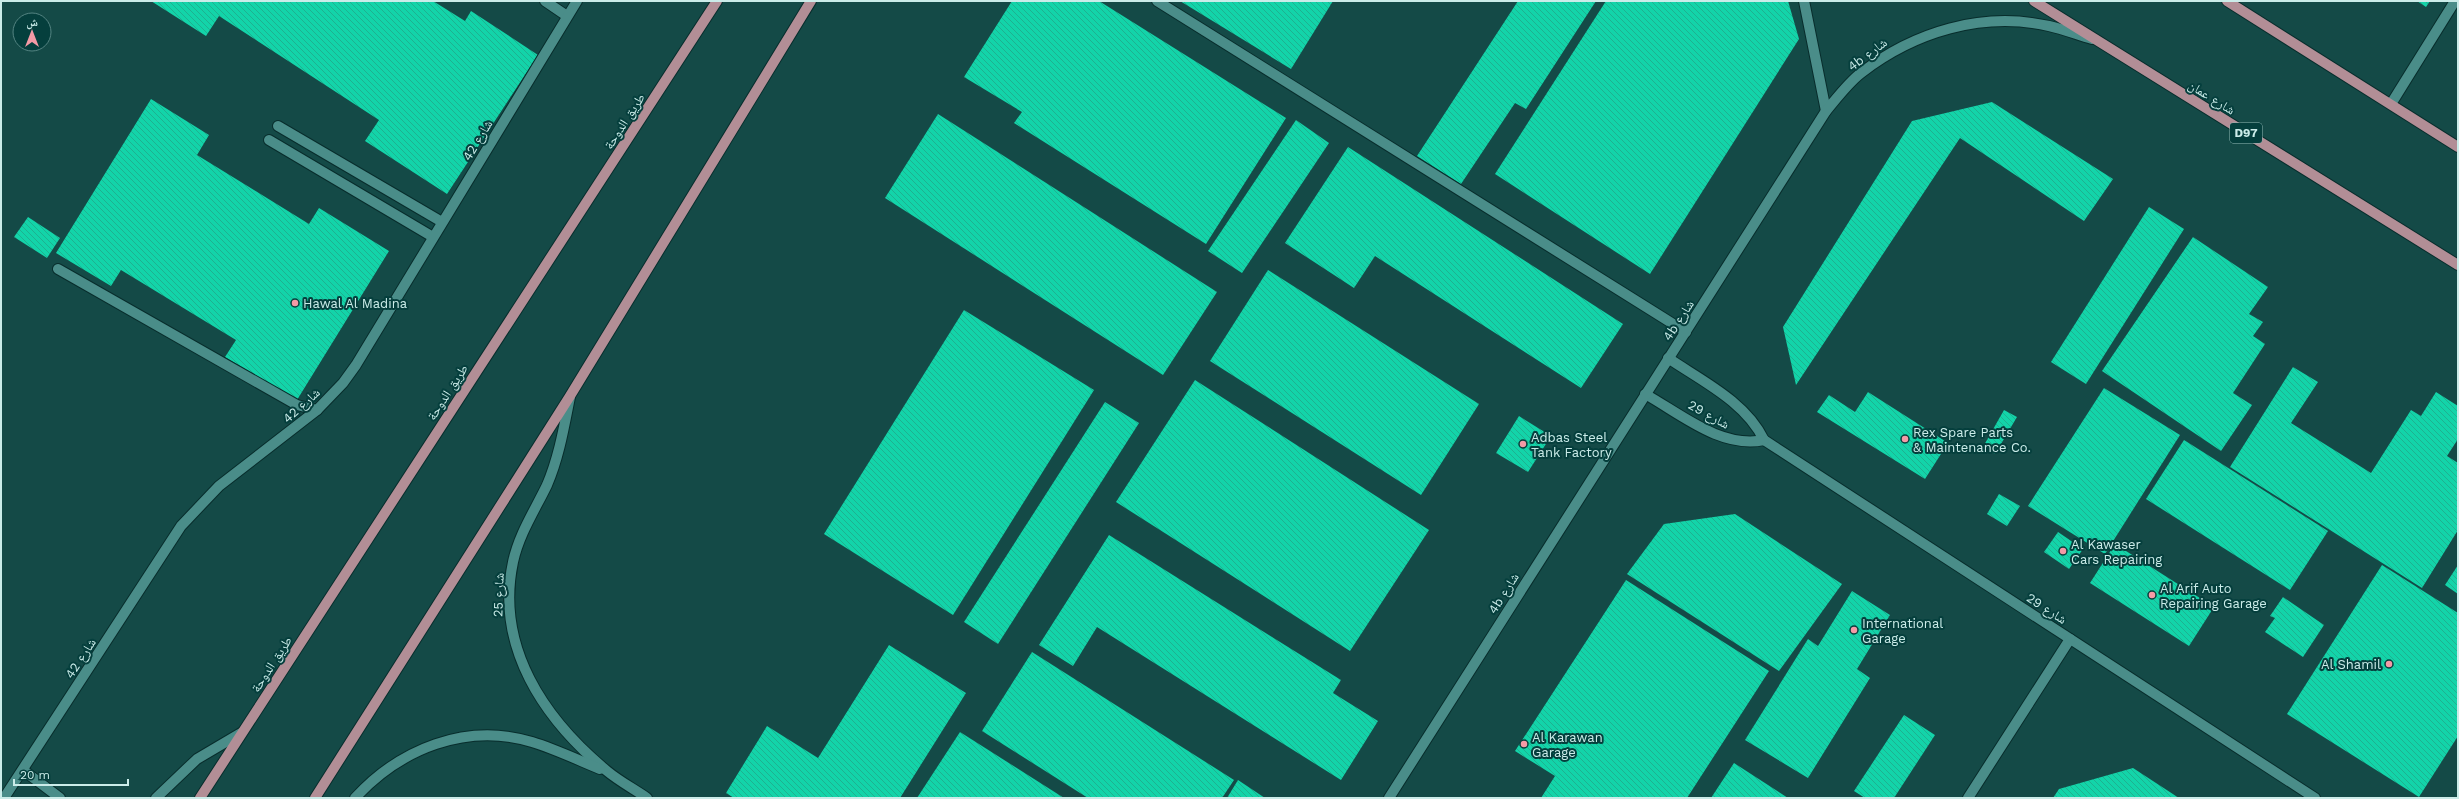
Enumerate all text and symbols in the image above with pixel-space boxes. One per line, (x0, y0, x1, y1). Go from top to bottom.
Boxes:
north arrow (12, 12, 52, 52)
text: ش (26, 16, 38, 30)
street label: 4b شارع (1845, 35, 1891, 76)
street label: شارع عمان (2185, 77, 2238, 119)
street label: طريق الدوحة (601, 91, 649, 152)
street label: شارع 42 (459, 117, 497, 164)
road number: D97 (2230, 123, 2262, 143)
place label: Hawal Al Madina (303, 296, 408, 311)
street label: 4b شارع (1660, 297, 1699, 344)
marker: Hawal Al Madina (290, 298, 300, 308)
street label: طريق الدوحة (424, 362, 472, 423)
street label: شارع 42 (280, 385, 324, 427)
street label: شارع 29 (1685, 397, 1732, 434)
place label: Rex Spare Parts & Maintenance Co. (1913, 425, 2031, 455)
place label: Adbas Steel Tank Factory (1531, 430, 1612, 460)
marker: Rex Spare Parts & Maintenance Co. (1900, 434, 1910, 444)
marker: Adbas Steel Tank Factory (1518, 439, 1528, 449)
place label: Al Kawaser Cars Repairing (2071, 537, 2162, 567)
marker: Al Kawaser Cars Repairing (2058, 546, 2068, 556)
street label: 4b شارع (1485, 570, 1523, 617)
street label: شارع 25 (490, 573, 509, 617)
place label: Al Arif Auto Repairing Garage (2160, 581, 2267, 611)
street label: شارع 29 (2023, 590, 2070, 629)
marker: Al Arif Auto Repairing Garage (2147, 590, 2157, 600)
place label: International Garage (1862, 616, 1943, 646)
marker: International Garage (1849, 625, 1859, 635)
street label: طريق الدوحة (248, 634, 296, 695)
street label: شارع 42 (62, 635, 101, 682)
place label: Al Shamil (2321, 657, 2381, 672)
marker: Al Shamil (2384, 659, 2394, 669)
place label: Al Karawan Garage (1532, 730, 1603, 760)
marker: Al Karawan Garage (1519, 739, 1529, 749)
scale bar (14, 761, 128, 787)
text: 20 m (20, 768, 50, 782)

